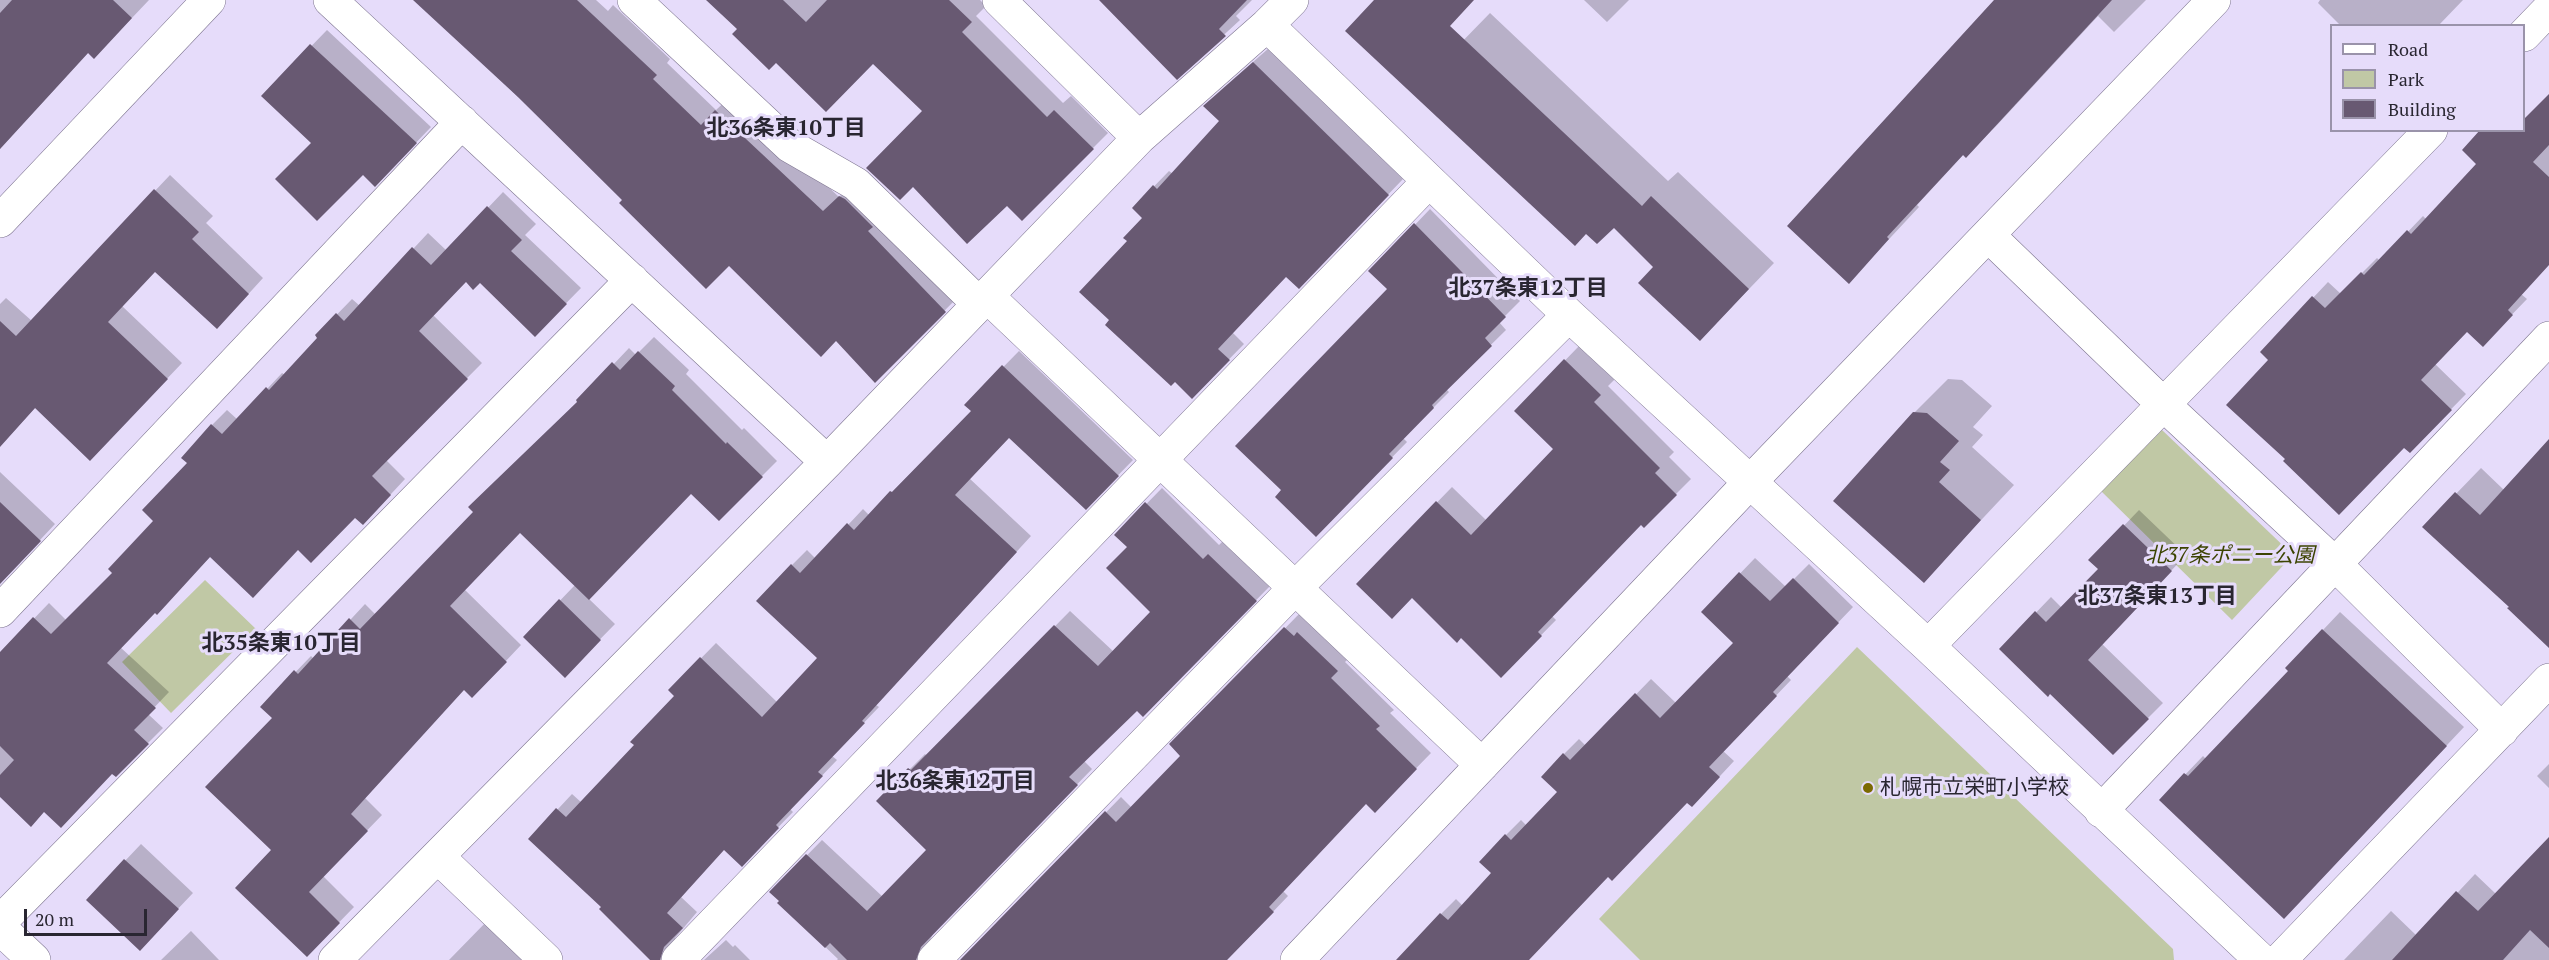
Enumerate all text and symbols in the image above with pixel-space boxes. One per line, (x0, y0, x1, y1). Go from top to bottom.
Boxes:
legend (2330, 24, 2525, 132)
text: Road (2388, 37, 2428, 61)
text: Park (2388, 67, 2424, 91)
text: Building (2388, 97, 2456, 121)
district label: 北36条東10丁目 (706, 116, 866, 142)
district label: 北37条東12丁目 (1448, 276, 1608, 302)
park label: 北37条ポニー公園 (2145, 543, 2315, 569)
district label: 北37条東13丁目 (2077, 584, 2237, 610)
district label: 北35条東10丁目 (201, 631, 361, 657)
district label: 北36条東12丁目 (875, 769, 1035, 795)
place label: 札幌市立栄町小学校 (1880, 775, 2069, 801)
marker: 札幌市立栄町小学校 (1861, 781, 1875, 795)
scale bar (27, 897, 150, 935)
text: 20 m (35, 907, 74, 931)

